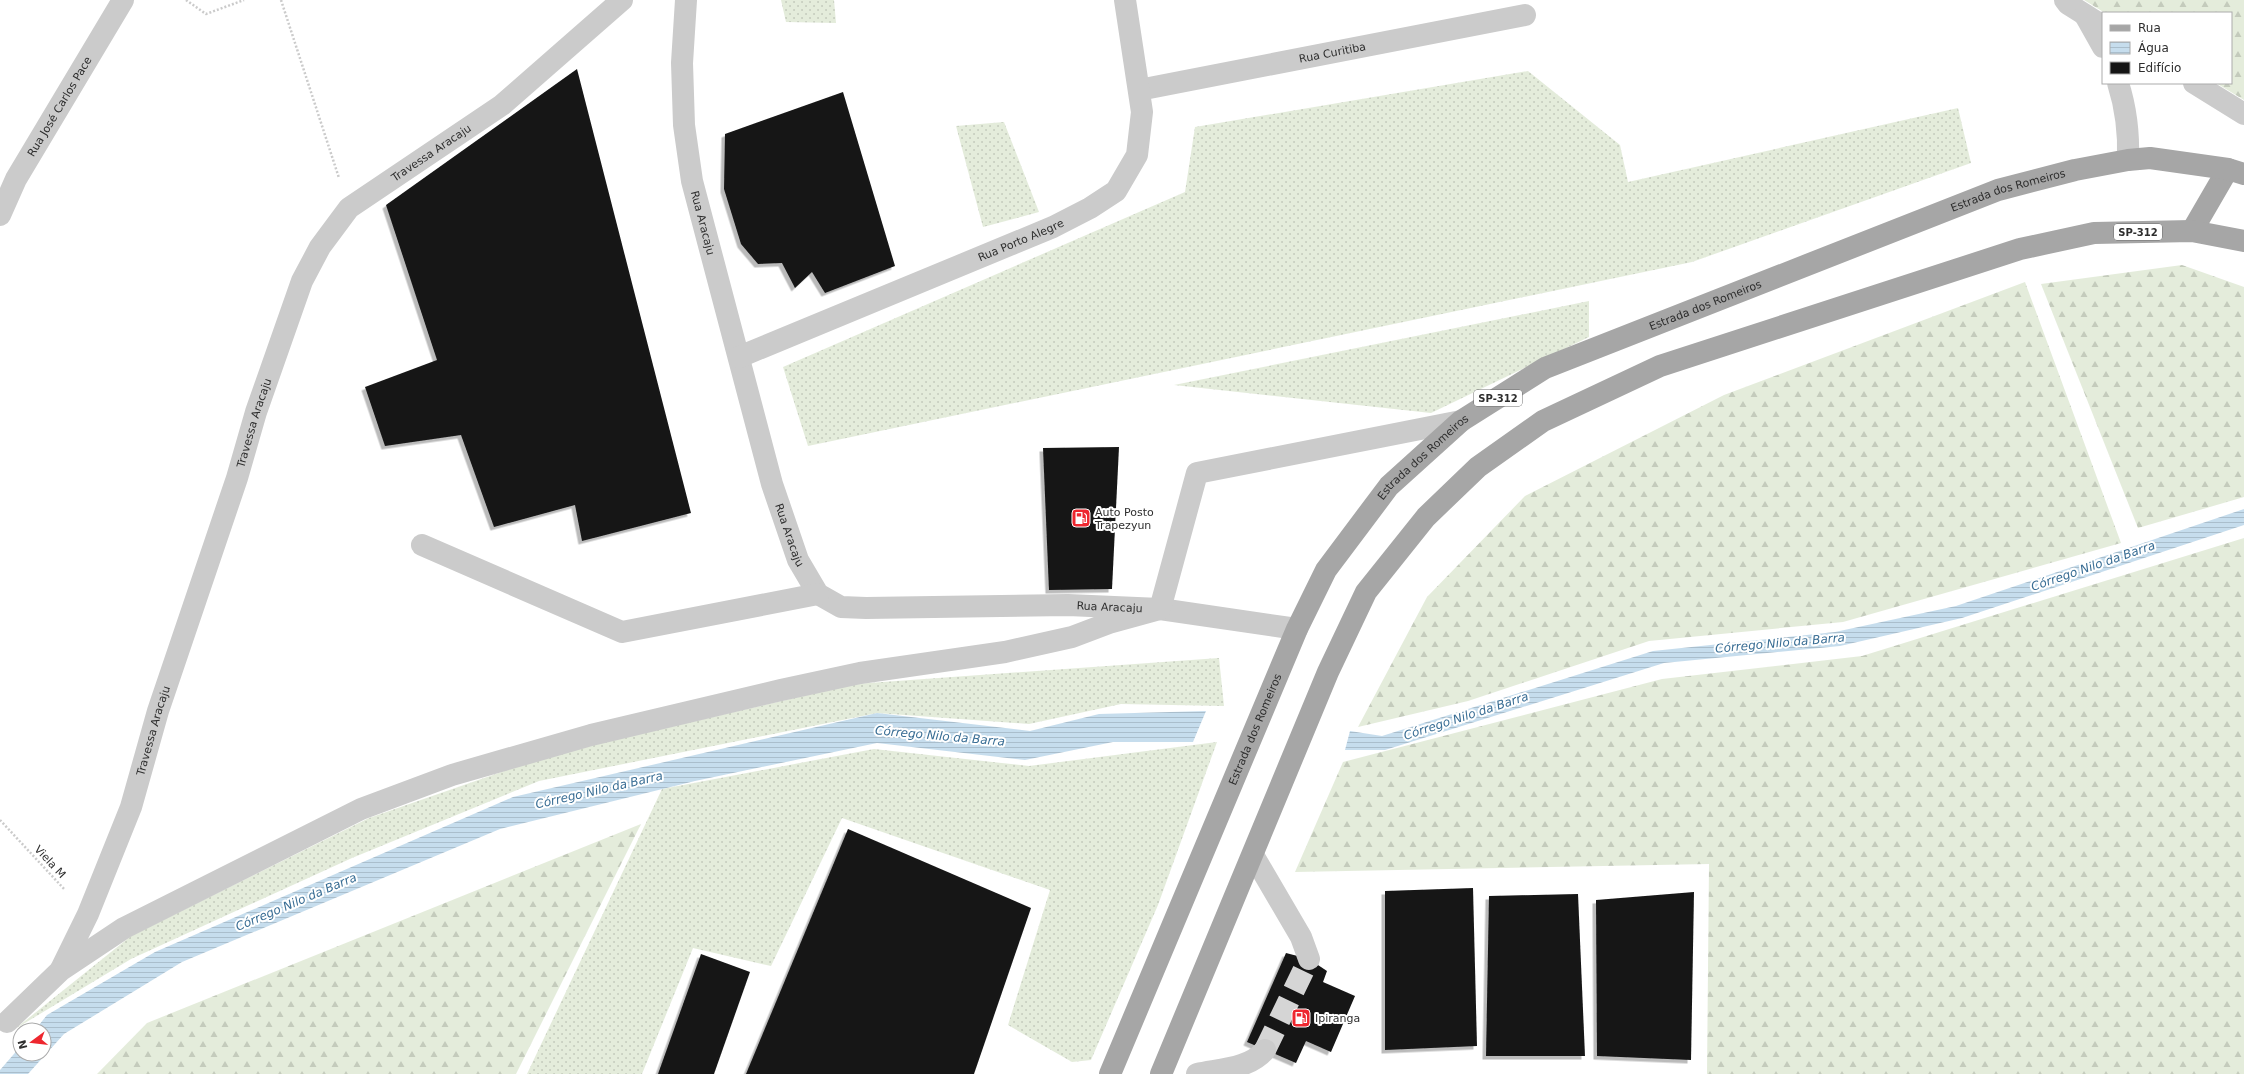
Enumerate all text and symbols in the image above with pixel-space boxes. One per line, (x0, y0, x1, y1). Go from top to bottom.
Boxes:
legend (2102, 12, 2232, 84)
text: Rua (2138, 21, 2161, 35)
street label: Rua Curitiba (1298, 40, 1367, 65)
text: Água (2138, 40, 2169, 55)
street label: Rua José Carlos Pace (25, 54, 94, 159)
text: Edifício (2138, 61, 2181, 75)
street label: Travessa Aracaju (388, 121, 473, 185)
street label: Estrada dos Romeiros (1949, 166, 2067, 214)
street label: Rua Aracaju (688, 189, 718, 256)
street label: Rua Porto Alegre (976, 216, 1066, 264)
road number: SP-312 (2114, 224, 2162, 240)
street label: Estrada dos Romeiros (1647, 277, 1764, 333)
street label: Travessa Aracaju (234, 376, 274, 470)
road number: SP-312 (1474, 390, 1522, 406)
street label: Estrada dos Romeiros (1375, 411, 1471, 502)
street label: Rua Aracaju (773, 502, 807, 569)
place label: Auto Posto Trapezyun (1094, 506, 1154, 532)
fuel station icon: Auto Posto Trapezyun (1070, 507, 1092, 529)
water label: Córrego Nilo da Barra (2029, 538, 2157, 594)
street label: Rua Aracaju (1076, 599, 1143, 615)
water label: Córrego Nilo da Barra (1715, 630, 1845, 656)
street label: Estrada dos Romeiros (1226, 671, 1284, 787)
street label: Travessa Aracaju (133, 684, 173, 778)
water label: Córrego Nilo da Barra (1402, 689, 1530, 743)
water label: Córrego Nilo da Barra (875, 723, 1005, 749)
water label: Córrego Nilo da Barra (534, 769, 664, 811)
street label: Viela M (32, 843, 68, 881)
water label: Córrego Nilo da Barra (233, 870, 359, 934)
fuel station icon: Ipiranga (1290, 1007, 1312, 1029)
place label: Ipiranga (1315, 1012, 1360, 1025)
north arrow (12, 1022, 52, 1062)
text: N (15, 1038, 30, 1051)

